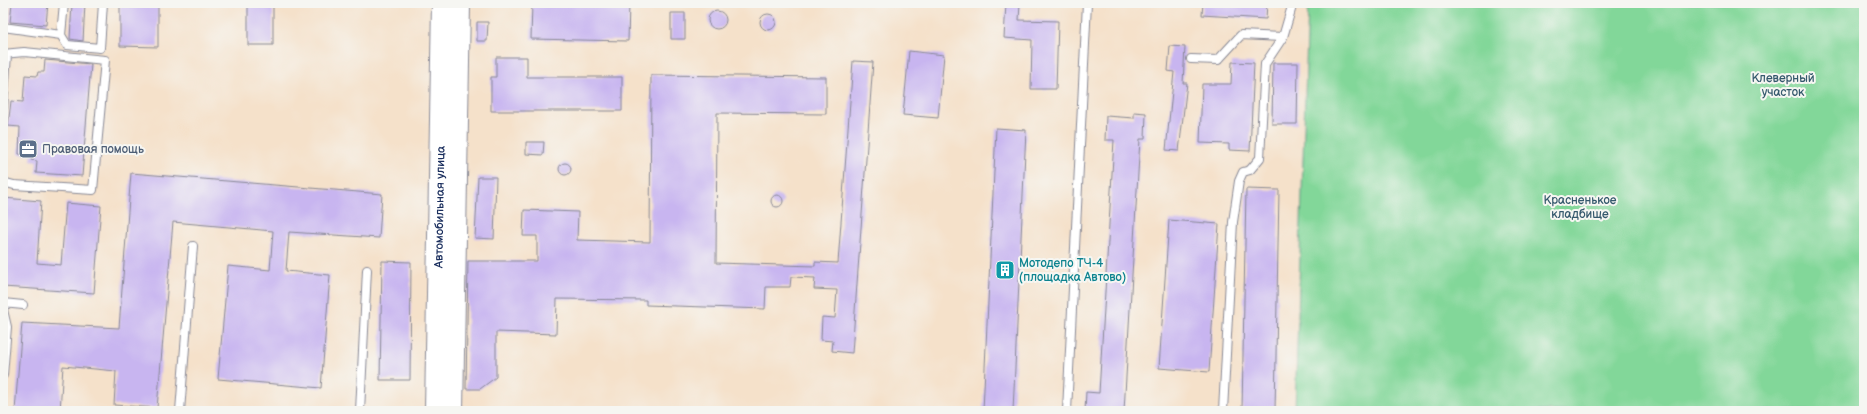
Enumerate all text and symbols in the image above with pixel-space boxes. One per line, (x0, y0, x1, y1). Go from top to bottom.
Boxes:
park label: Клеверный участок (1751, 71, 1815, 100)
office icon: Правовая помощь (17, 138, 39, 160)
place label: Правовая помощь (42, 142, 144, 157)
street label: Автомобильная улица (431, 146, 448, 269)
park label: Красненькое кладбище (1544, 193, 1617, 222)
place label: Мотодепо ТЧ-4 (площадка Автово) (1019, 256, 1126, 285)
building icon: Мотодепо ТЧ-4 (площадка Автово) (994, 259, 1016, 281)

